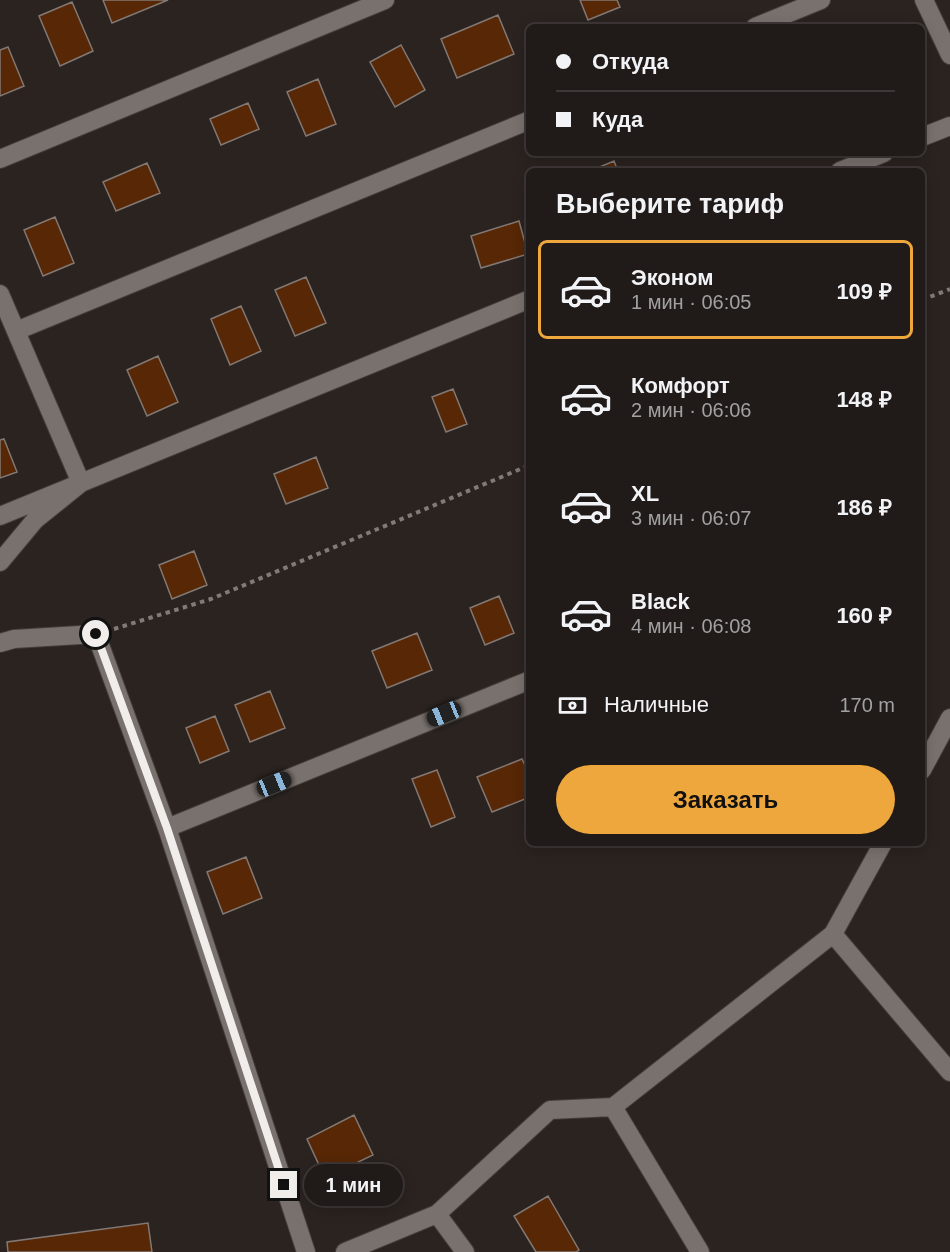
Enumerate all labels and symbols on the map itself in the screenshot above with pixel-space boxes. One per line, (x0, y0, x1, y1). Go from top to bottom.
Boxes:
route start (82, 620, 109, 647)
car (424, 699, 464, 729)
car (254, 769, 294, 799)
callout: 1 мин (305, 1164, 404, 1206)
route end (270, 1171, 297, 1198)

